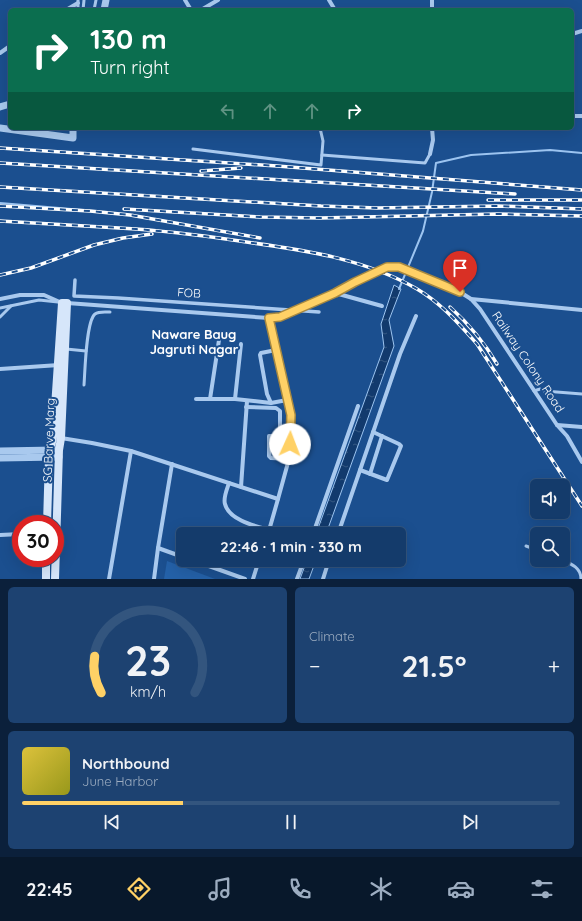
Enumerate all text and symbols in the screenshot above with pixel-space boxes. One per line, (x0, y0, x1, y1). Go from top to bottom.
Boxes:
text: 130 m (90, 21, 167, 56)
icon: right (24, 24, 76, 76)
text: Turn right (90, 56, 170, 79)
icon: left (217, 100, 239, 122)
icon: ahead (259, 100, 281, 122)
icon: ahead (301, 100, 323, 122)
icon: right (343, 100, 365, 122)
pin (443, 251, 477, 292)
icon: arrive (449, 257, 471, 279)
street label: FOB (177, 284, 202, 301)
street label: Railway Colony Road (489, 308, 568, 415)
district label: Naware Baug Jagruti Nagar (150, 326, 239, 357)
street label: SG Barve Marg (40, 398, 57, 482)
position arrow (269, 423, 311, 465)
map controls (530, 479, 570, 567)
button: sound (530, 479, 570, 519)
speed limit sign: 30 (12, 515, 64, 567)
button: search (530, 527, 570, 567)
text: 22:46 · 1 min · 330 m (220, 537, 362, 556)
text: Climate (309, 628, 355, 644)
text: 23 (124, 634, 171, 686)
text: 21.5° (401, 647, 467, 685)
text: − (309, 652, 320, 680)
text: + (548, 652, 560, 680)
text: km/h (129, 683, 166, 701)
text: Northbound (82, 754, 170, 773)
text: June Harbor (82, 773, 158, 789)
icon: previous (101, 811, 123, 833)
icon: pause (280, 811, 302, 833)
icon: next (459, 811, 481, 833)
icon: directions (125, 875, 153, 903)
icon: music (206, 875, 234, 903)
icon: phone (286, 875, 314, 903)
icon: climate (367, 875, 395, 903)
icon: car (447, 875, 475, 903)
icon: filters (528, 875, 556, 903)
text: 22:45 (26, 878, 73, 901)

